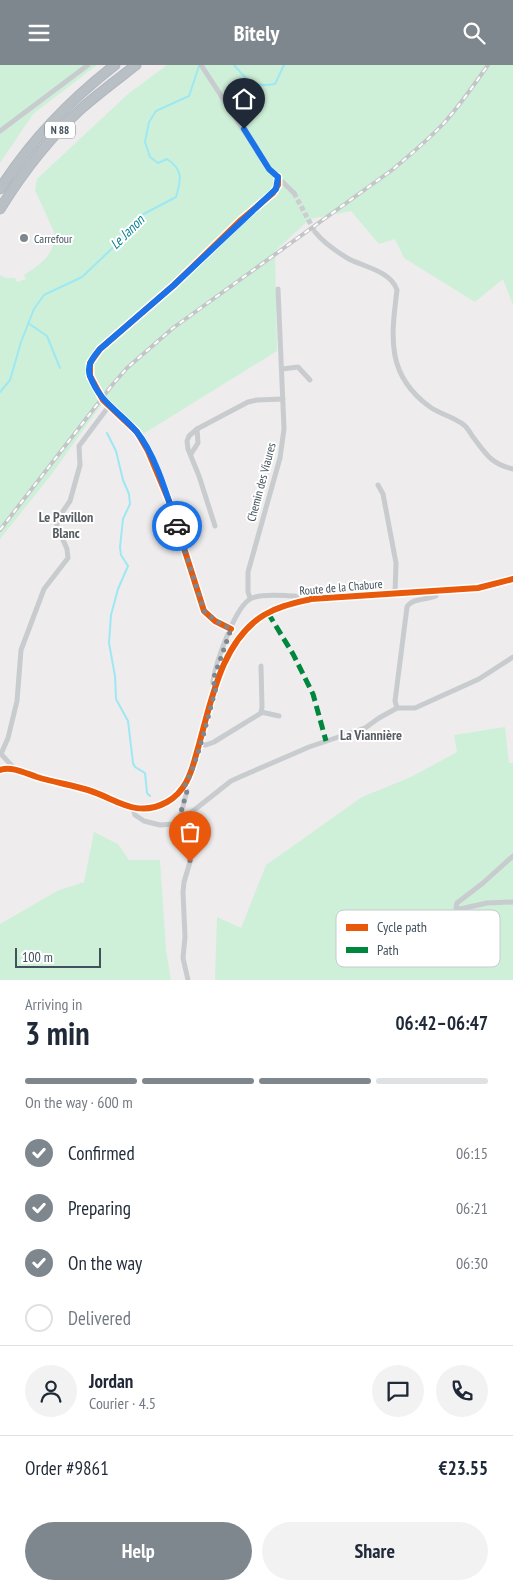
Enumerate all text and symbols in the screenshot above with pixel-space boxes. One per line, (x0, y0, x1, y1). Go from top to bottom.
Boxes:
icon: menu (25, 19, 53, 47)
text: Bitely (234, 19, 279, 47)
icon: search (460, 19, 488, 47)
pin (223, 78, 265, 129)
icon: home (230, 85, 258, 113)
road number: N 88 (45, 121, 75, 139)
water label: Le Janon (106, 210, 149, 253)
place label: Carrefour (34, 231, 73, 246)
marker: Carrefour (18, 232, 30, 244)
street label: Chemin des Viaures (243, 441, 279, 523)
courier (152, 501, 202, 551)
district label: Le Pavillon Blanc (39, 508, 93, 542)
icon: car (163, 512, 191, 540)
street label: Route de la Chabure (299, 576, 383, 598)
district label: La Viannière (340, 726, 402, 744)
pin (169, 811, 211, 862)
icon: bag (176, 818, 204, 846)
legend (336, 910, 500, 967)
text: Cycle path (377, 918, 427, 936)
text: Path (377, 941, 399, 959)
scale bar (15, 945, 101, 968)
text: 100 m (22, 948, 53, 966)
text: Arriving in (25, 994, 82, 1014)
text: 06:42–06:47 (395, 1011, 488, 1035)
text: 3 min (25, 1012, 90, 1054)
text: On the way · 600 m (25, 1092, 133, 1112)
icon: check (25, 1139, 53, 1167)
text: Confirmed (68, 1141, 135, 1165)
text: 06:15 (456, 1143, 488, 1163)
icon: check (25, 1194, 53, 1222)
text: Preparing (68, 1196, 131, 1220)
text: 06:21 (456, 1198, 488, 1218)
icon: check (25, 1249, 53, 1277)
text: On the way (68, 1251, 142, 1275)
text: 06:30 (456, 1253, 488, 1273)
text: Delivered (68, 1306, 131, 1330)
button: person (25, 1365, 77, 1417)
button: chat (372, 1365, 424, 1417)
button: phone (436, 1365, 488, 1417)
text: Jordan (89, 1369, 133, 1393)
text: Courier · 4.5 (89, 1393, 156, 1413)
text: Order #9861 (25, 1456, 109, 1480)
text: €23.55 (439, 1456, 488, 1480)
button: Help (25, 1522, 252, 1580)
button: Share (262, 1522, 488, 1580)

